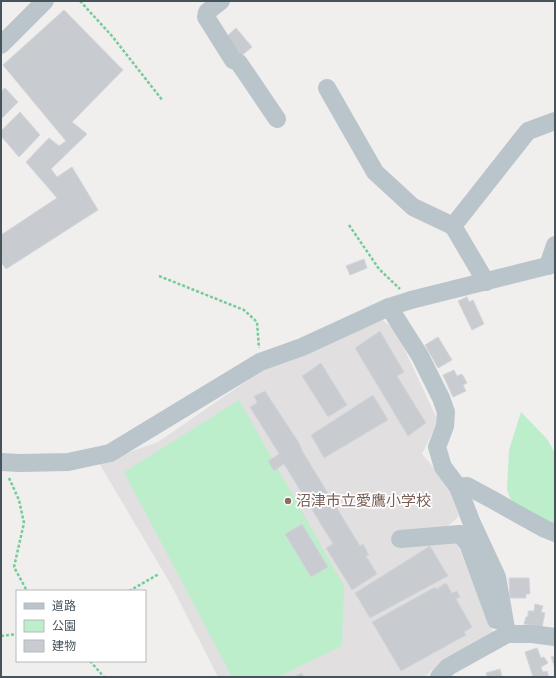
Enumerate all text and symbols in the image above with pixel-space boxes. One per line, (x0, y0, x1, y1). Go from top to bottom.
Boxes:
place label: 沼津市立愛鷹小学校 (296, 491, 431, 510)
marker: 沼津市立愛鷹小学校 (283, 496, 293, 506)
legend (16, 590, 146, 662)
text: 道路 (52, 598, 76, 613)
text: 公園 (52, 618, 76, 633)
text: 建物 (52, 638, 76, 653)

